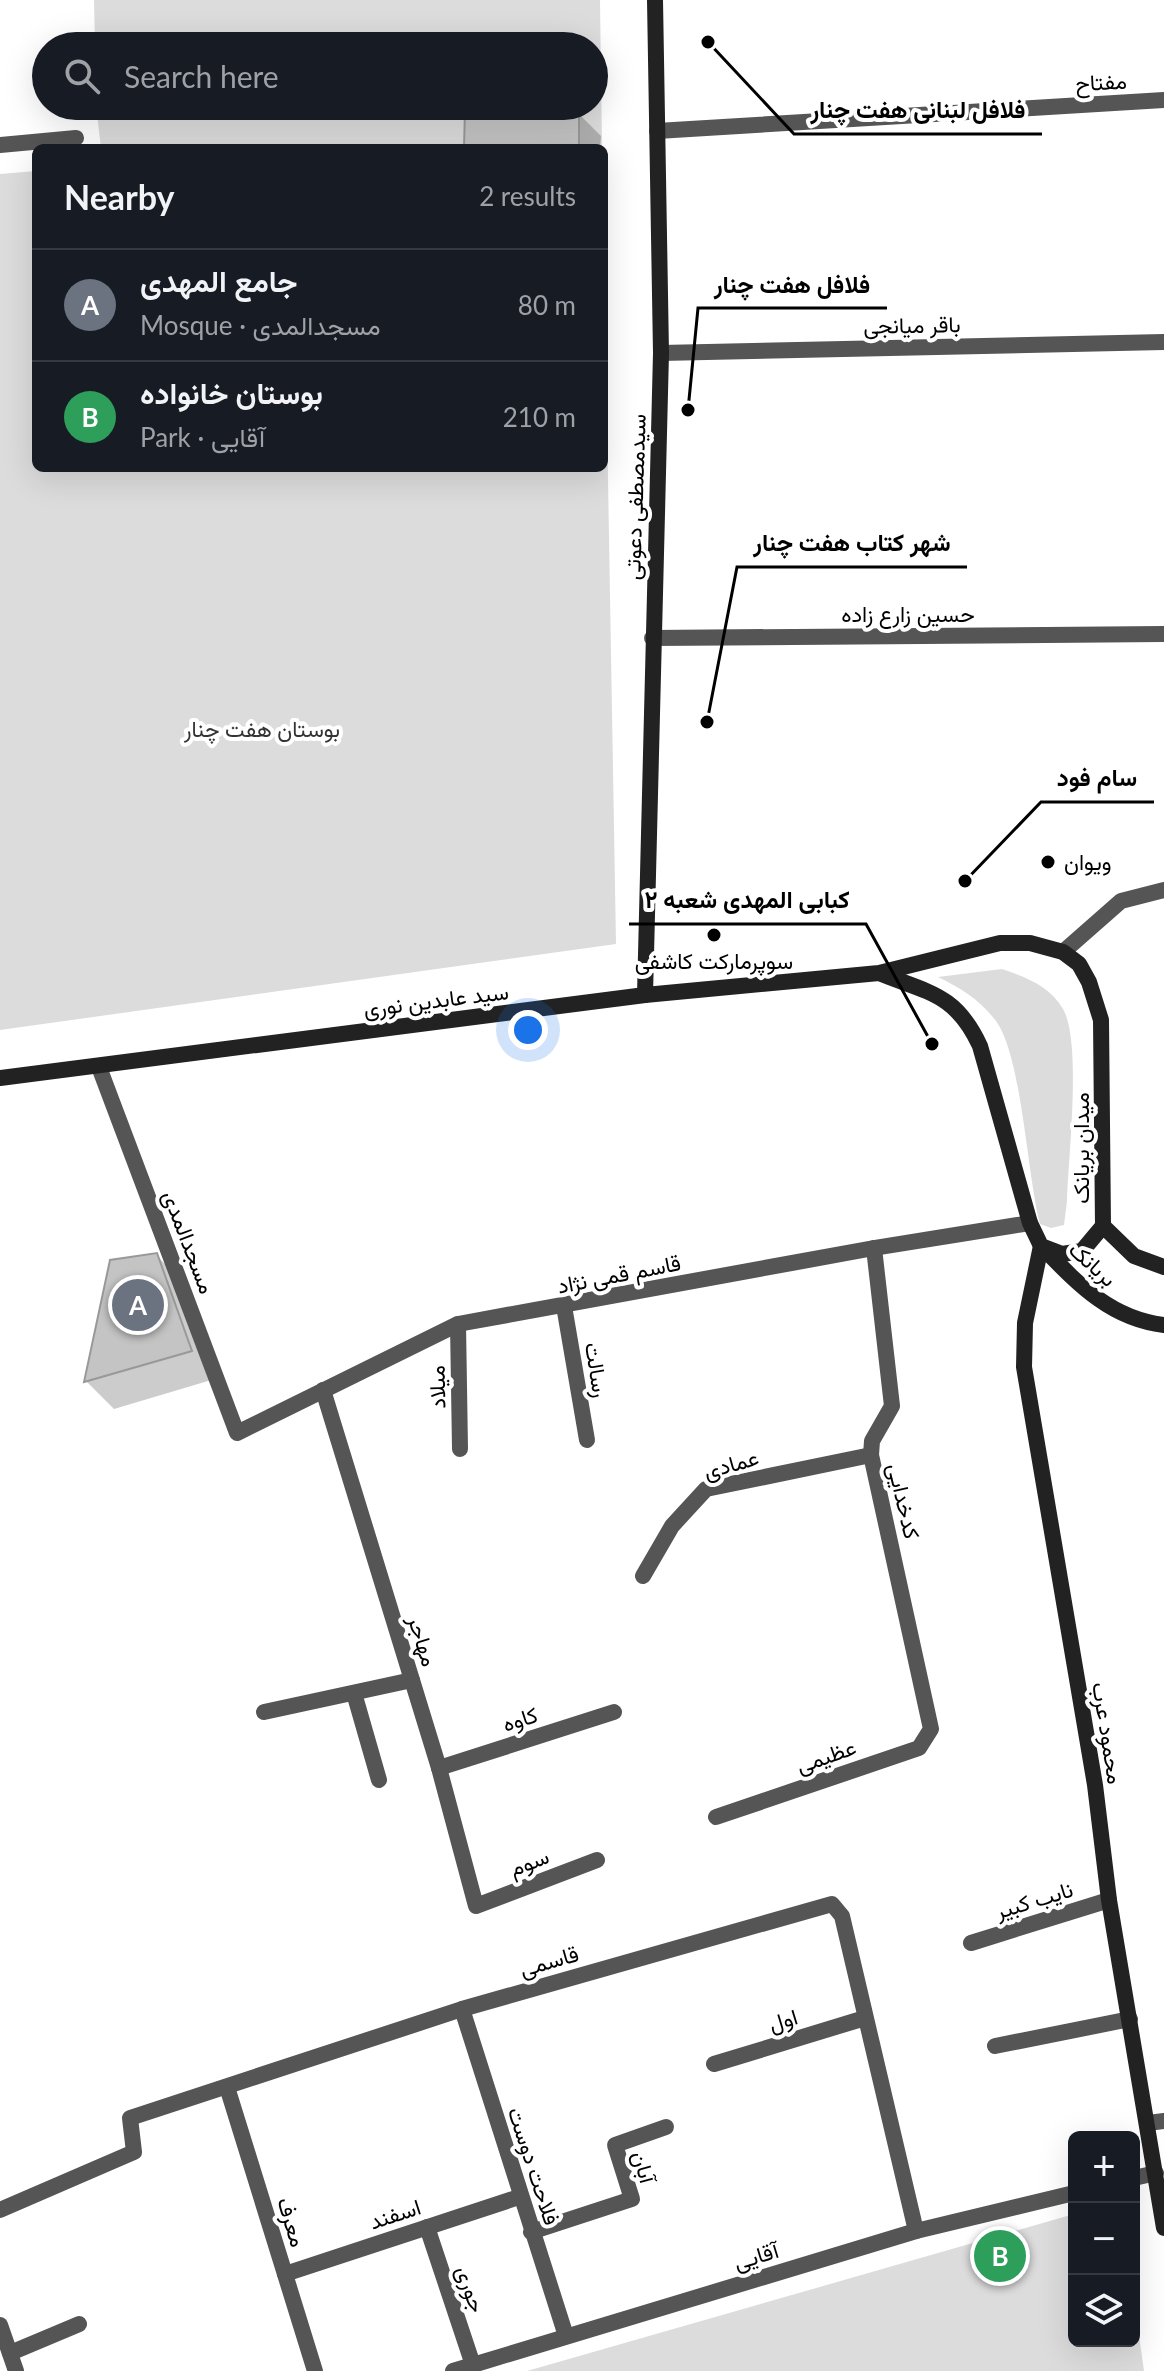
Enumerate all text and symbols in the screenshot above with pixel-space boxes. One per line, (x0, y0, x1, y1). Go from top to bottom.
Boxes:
search box (32, 32, 608, 120)
icon: search (60, 54, 104, 98)
text: Search here (124, 58, 279, 94)
street label: مفتاح (1075, 67, 1128, 98)
callout: فلافل لبنانی هفت چنار (794, 86, 1042, 134)
text: فلافل لبنانی هفت چنار (809, 94, 1026, 126)
text: Nearby (64, 176, 175, 217)
text: 2 results (479, 180, 576, 212)
callout: فلافل هفت چنار (698, 260, 887, 308)
text: جامع المهدی (140, 262, 297, 298)
text: فلافل هفت چنار (713, 269, 870, 301)
text: A (81, 289, 99, 321)
text: 80 m (518, 289, 576, 321)
text: Mosque · مسجدالمدی (140, 309, 381, 341)
street label: باقر میانجی (863, 310, 961, 340)
text: بوستان خانواده (140, 374, 323, 410)
text: B (81, 401, 99, 433)
text: 210 m (503, 401, 576, 433)
street label: سیدمصطفی دعوتی (618, 413, 652, 581)
text: Park · آقایی (140, 421, 265, 453)
callout: شهر کتاب هفت چنار (737, 519, 967, 567)
text: شهر کتاب هفت چنار (752, 527, 951, 559)
street label: حسین زارع زاده (841, 600, 975, 629)
park label: بوستان هفت چنار (183, 715, 340, 744)
callout: سام فود (1041, 754, 1154, 802)
text: سام فود (1057, 762, 1137, 794)
place label: ویوان (1064, 848, 1112, 876)
marker: ویوان (1039, 853, 1057, 871)
callout: کبابی المهدی شعبه ۲ (629, 876, 866, 924)
text: کبابی المهدی شعبه ۲ (644, 884, 850, 915)
marker: سوپرمارکت کاشفی (705, 926, 723, 944)
place label: سوپرمارکت کاشفی (635, 947, 793, 976)
street label: سید عابدین نوری (362, 977, 510, 1023)
your location (508, 1010, 548, 1050)
street label: میدان بریانک (1067, 1092, 1095, 1204)
street label: مسجدالمدی (157, 1186, 221, 1298)
street label: بریانک (1063, 1235, 1123, 1293)
street label: قاسم قمی نژاد (555, 1248, 683, 1301)
pin: A (112, 1275, 164, 1335)
street label: رسالت (579, 1340, 615, 1400)
street label: میلاد (423, 1365, 450, 1409)
street label: عمادی (700, 1443, 762, 1485)
street label: کدخدایی (882, 1460, 926, 1542)
street label: مهاجر (402, 1611, 444, 1670)
street label: محمود عرب (1086, 1680, 1130, 1786)
street label: کاوه (499, 1700, 541, 1738)
street label: عظیمی (792, 1733, 860, 1779)
street label: سوم (505, 1842, 553, 1883)
street label: نایب کبیر (991, 1875, 1076, 1925)
street label: قاسمی (516, 1939, 582, 1983)
street label: اول (765, 2002, 801, 2038)
street label: فلاحت دوست (502, 2104, 566, 2228)
map controls (1068, 2131, 1140, 2347)
button: + (1068, 2131, 1140, 2203)
street label: آبان (627, 2148, 662, 2188)
street label: اسفند (366, 2193, 424, 2234)
street label: معرف (271, 2194, 313, 2250)
button: − (1068, 2203, 1140, 2275)
pin: B (974, 2226, 1026, 2286)
street label: آقایی (730, 2235, 784, 2276)
street label: جوری (450, 2262, 492, 2316)
button: layers (1068, 2275, 1140, 2347)

